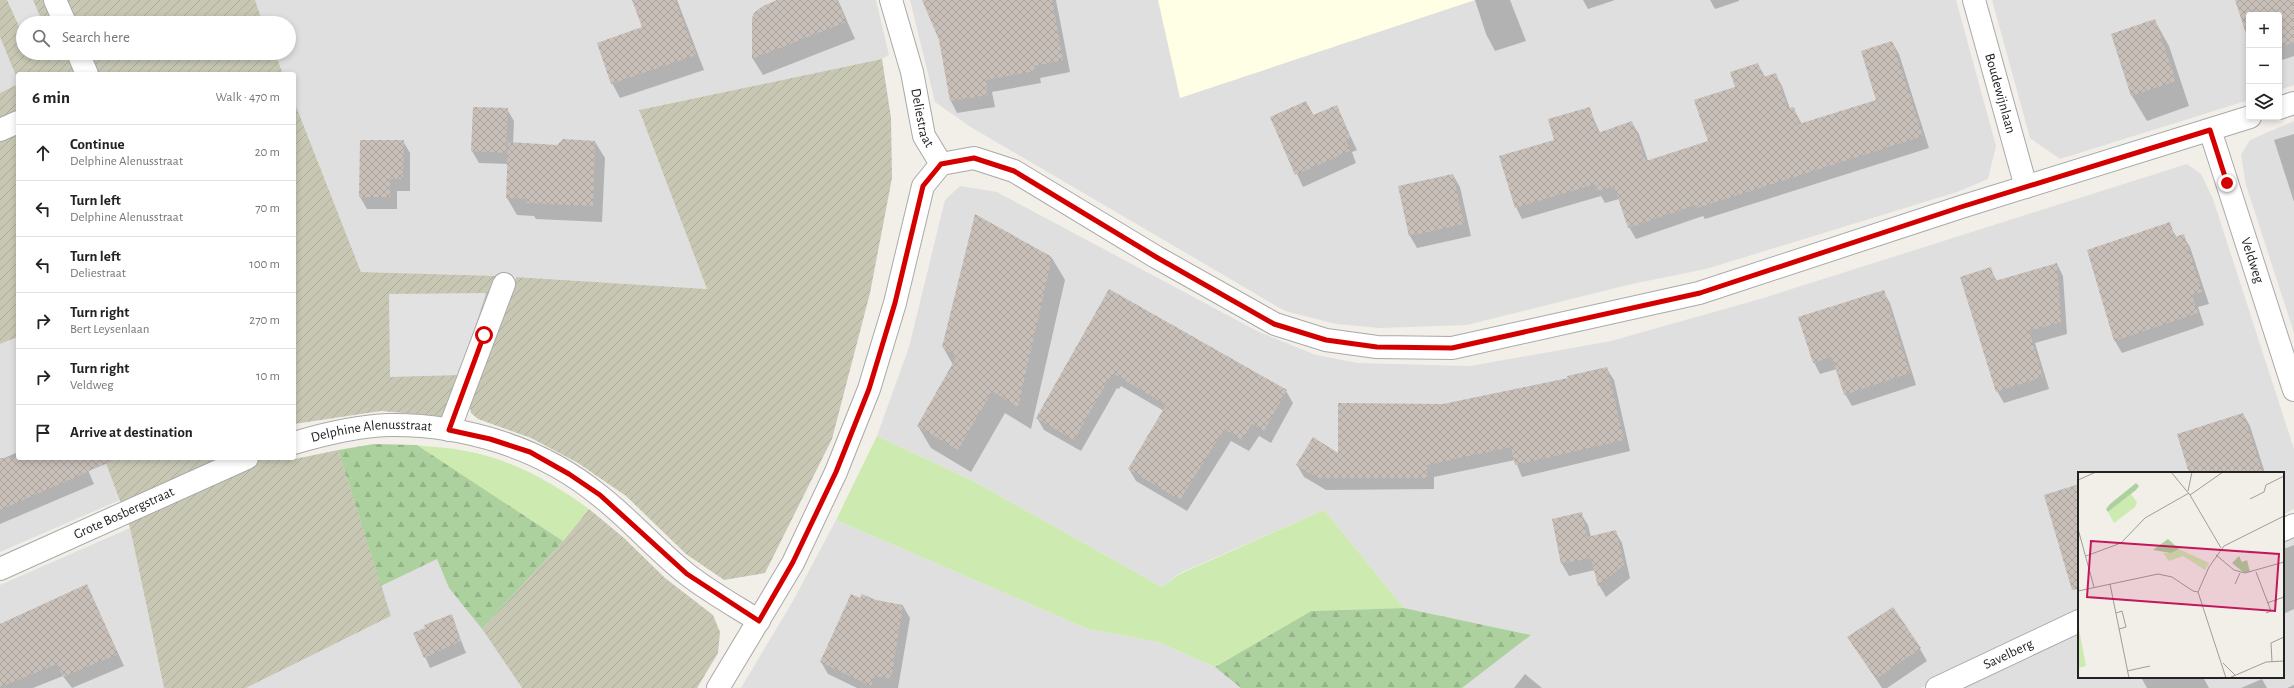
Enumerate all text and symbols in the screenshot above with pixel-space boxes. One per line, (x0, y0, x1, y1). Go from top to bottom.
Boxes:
map controls (2246, 12, 2282, 120)
button: + (2246, 12, 2282, 48)
search box (16, 16, 296, 60)
icon: search (30, 27, 52, 49)
text: Search here (62, 30, 130, 45)
button: − (2246, 48, 2282, 84)
street label: Boudewijnlaan (1982, 52, 2018, 135)
button: layers (2246, 84, 2282, 120)
street label: Deliestraat (908, 87, 937, 150)
text: 6 min (32, 89, 70, 106)
text: Walk · 470 m (216, 91, 280, 104)
text: Continue (70, 137, 125, 152)
icon: ahead (32, 142, 54, 164)
text: 20 m (255, 146, 280, 159)
text: Delphine Alenusstraat (70, 155, 183, 168)
route end (2218, 174, 2236, 192)
text: Turn left (70, 193, 121, 208)
icon: left (32, 198, 54, 220)
text: 70 m (255, 202, 280, 215)
text: Delphine Alenusstraat (70, 211, 183, 224)
street label: Veldweg (2238, 236, 2266, 285)
text: Turn left (70, 249, 121, 264)
icon: left (32, 254, 54, 276)
text: 100 m (249, 258, 280, 271)
text: Deliestraat (70, 267, 126, 280)
text: Turn right (70, 305, 129, 320)
icon: right (32, 310, 54, 332)
text: 270 m (249, 314, 280, 327)
text: Bert Leysenlaan (70, 323, 149, 336)
route start (475, 326, 493, 344)
text: Turn right (70, 361, 129, 376)
icon: right (32, 366, 54, 388)
text: 10 m (256, 370, 280, 383)
text: Veldweg (70, 379, 113, 392)
street label: Delphine Alenusstraat (310, 418, 433, 445)
icon: arrive (32, 422, 54, 444)
text: Arrive at destination (70, 425, 193, 440)
inset map (2078, 472, 2284, 678)
street label: Grote Bosbergstraat (72, 484, 177, 542)
street label: Savelberg (1981, 637, 2036, 672)

